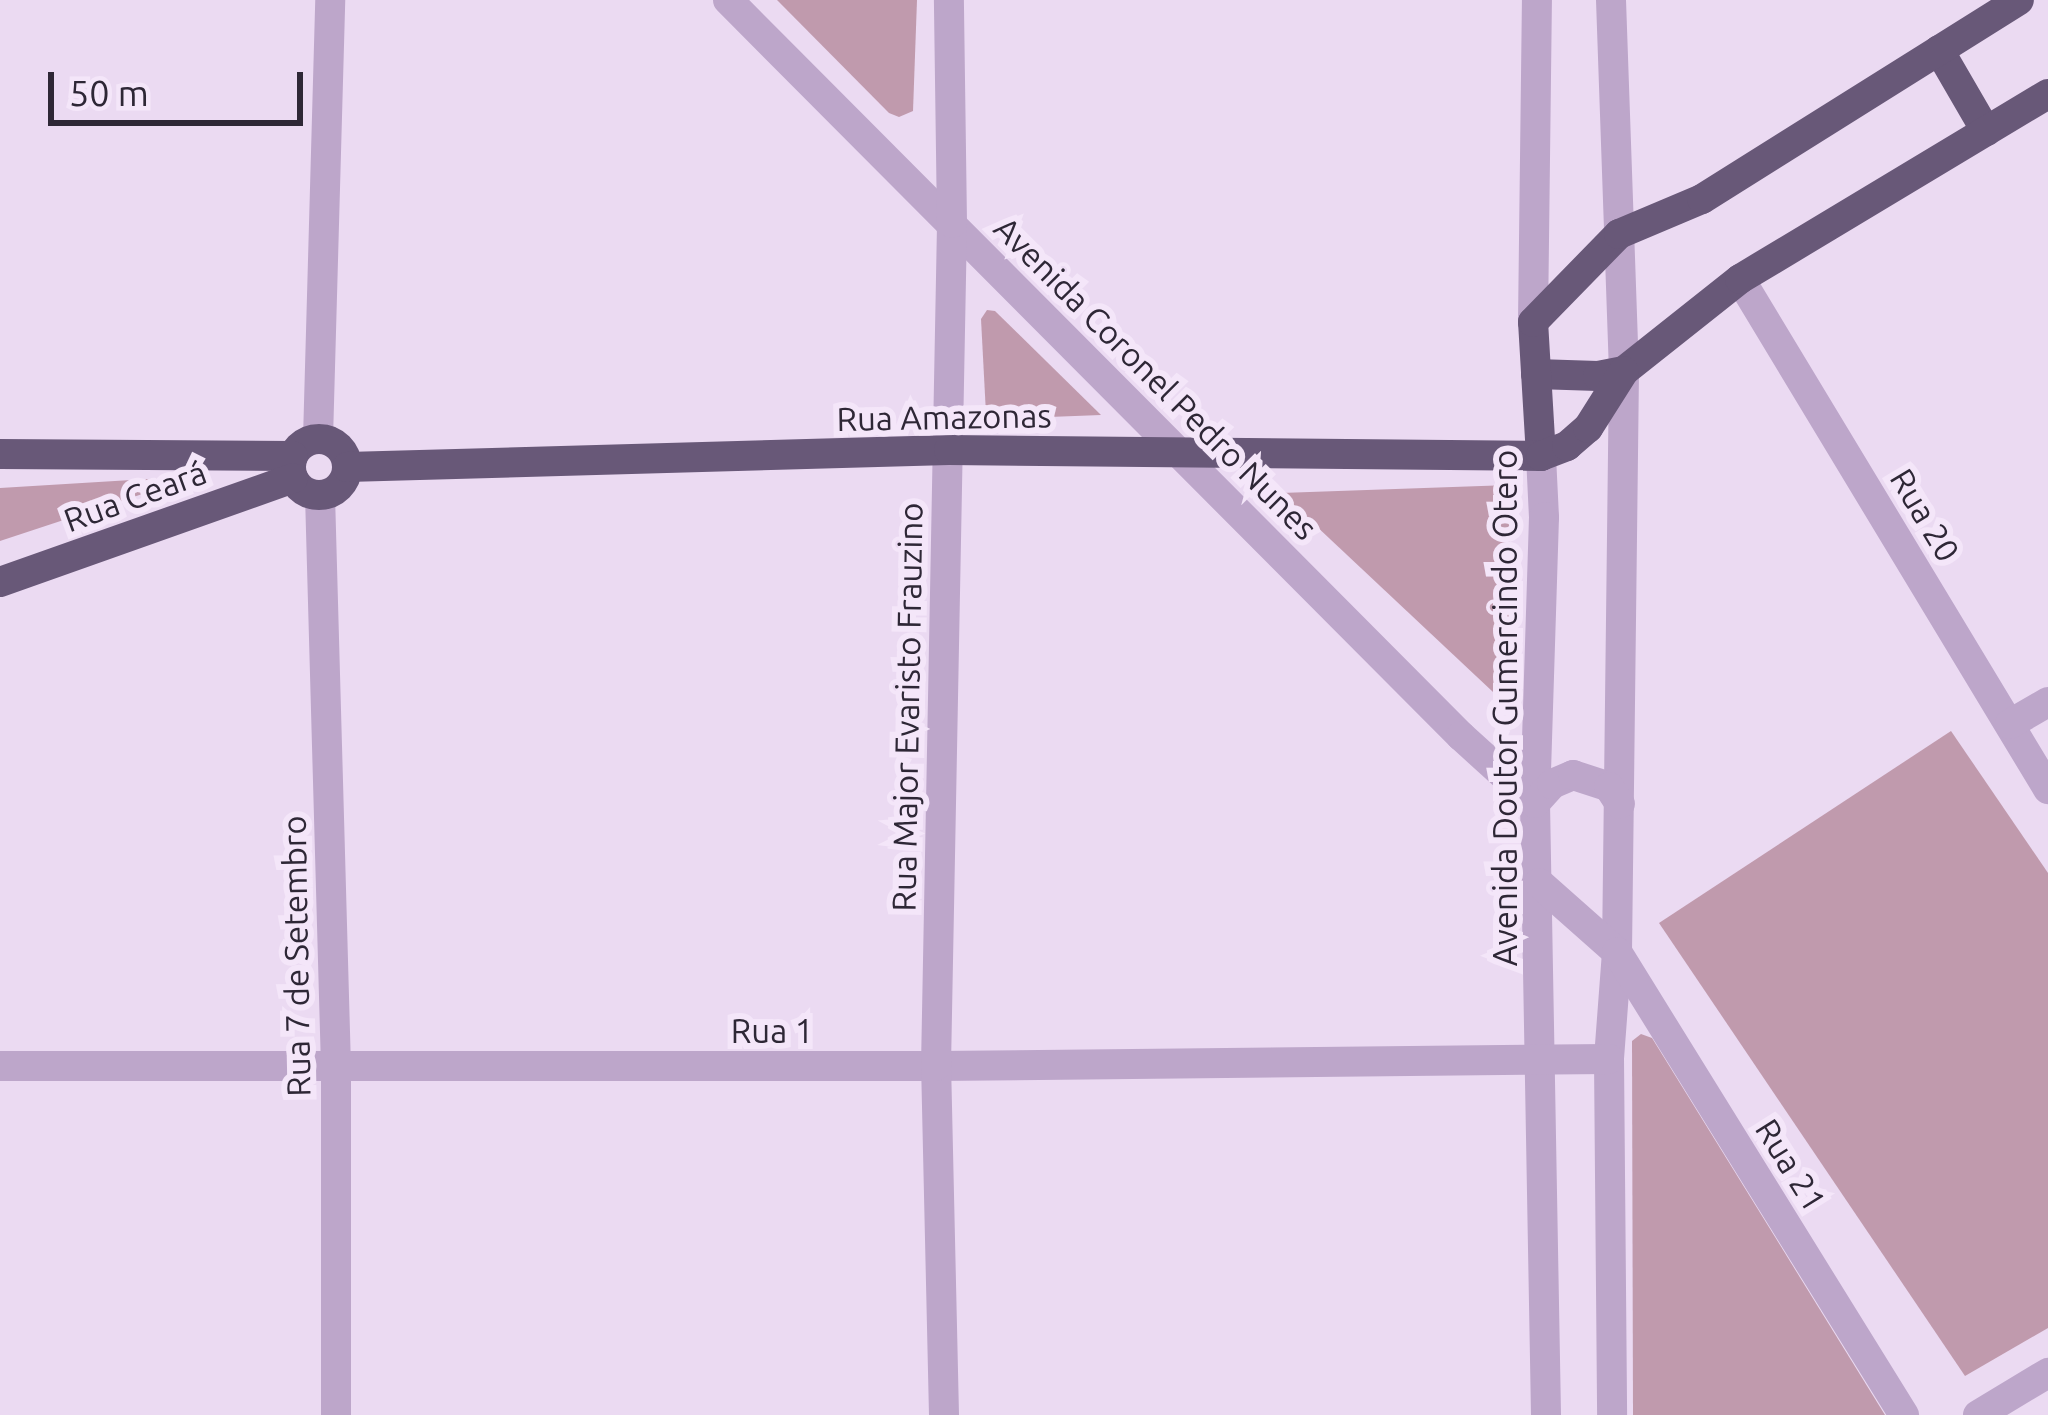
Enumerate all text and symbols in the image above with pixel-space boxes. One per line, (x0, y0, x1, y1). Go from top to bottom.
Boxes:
scale bar (54, 48, 309, 122)
text: 50 m (69, 72, 149, 113)
street label: Avenida Coronel Pedro Nunes (986, 208, 1326, 548)
street label: Rua Amazonas (836, 395, 1052, 439)
street label: Avenida Doutor Gumercindo Otero (1485, 450, 1525, 966)
street label: Rua Ceará (58, 452, 212, 540)
street label: Rua 20 (1882, 461, 1968, 569)
street label: Rua Major Evaristo Frauzino (884, 502, 930, 912)
street label: Rua 7 de Setembro (274, 815, 318, 1097)
street label: Rua 1 (731, 1011, 813, 1051)
street label: Rua 21 (1747, 1112, 1835, 1218)

